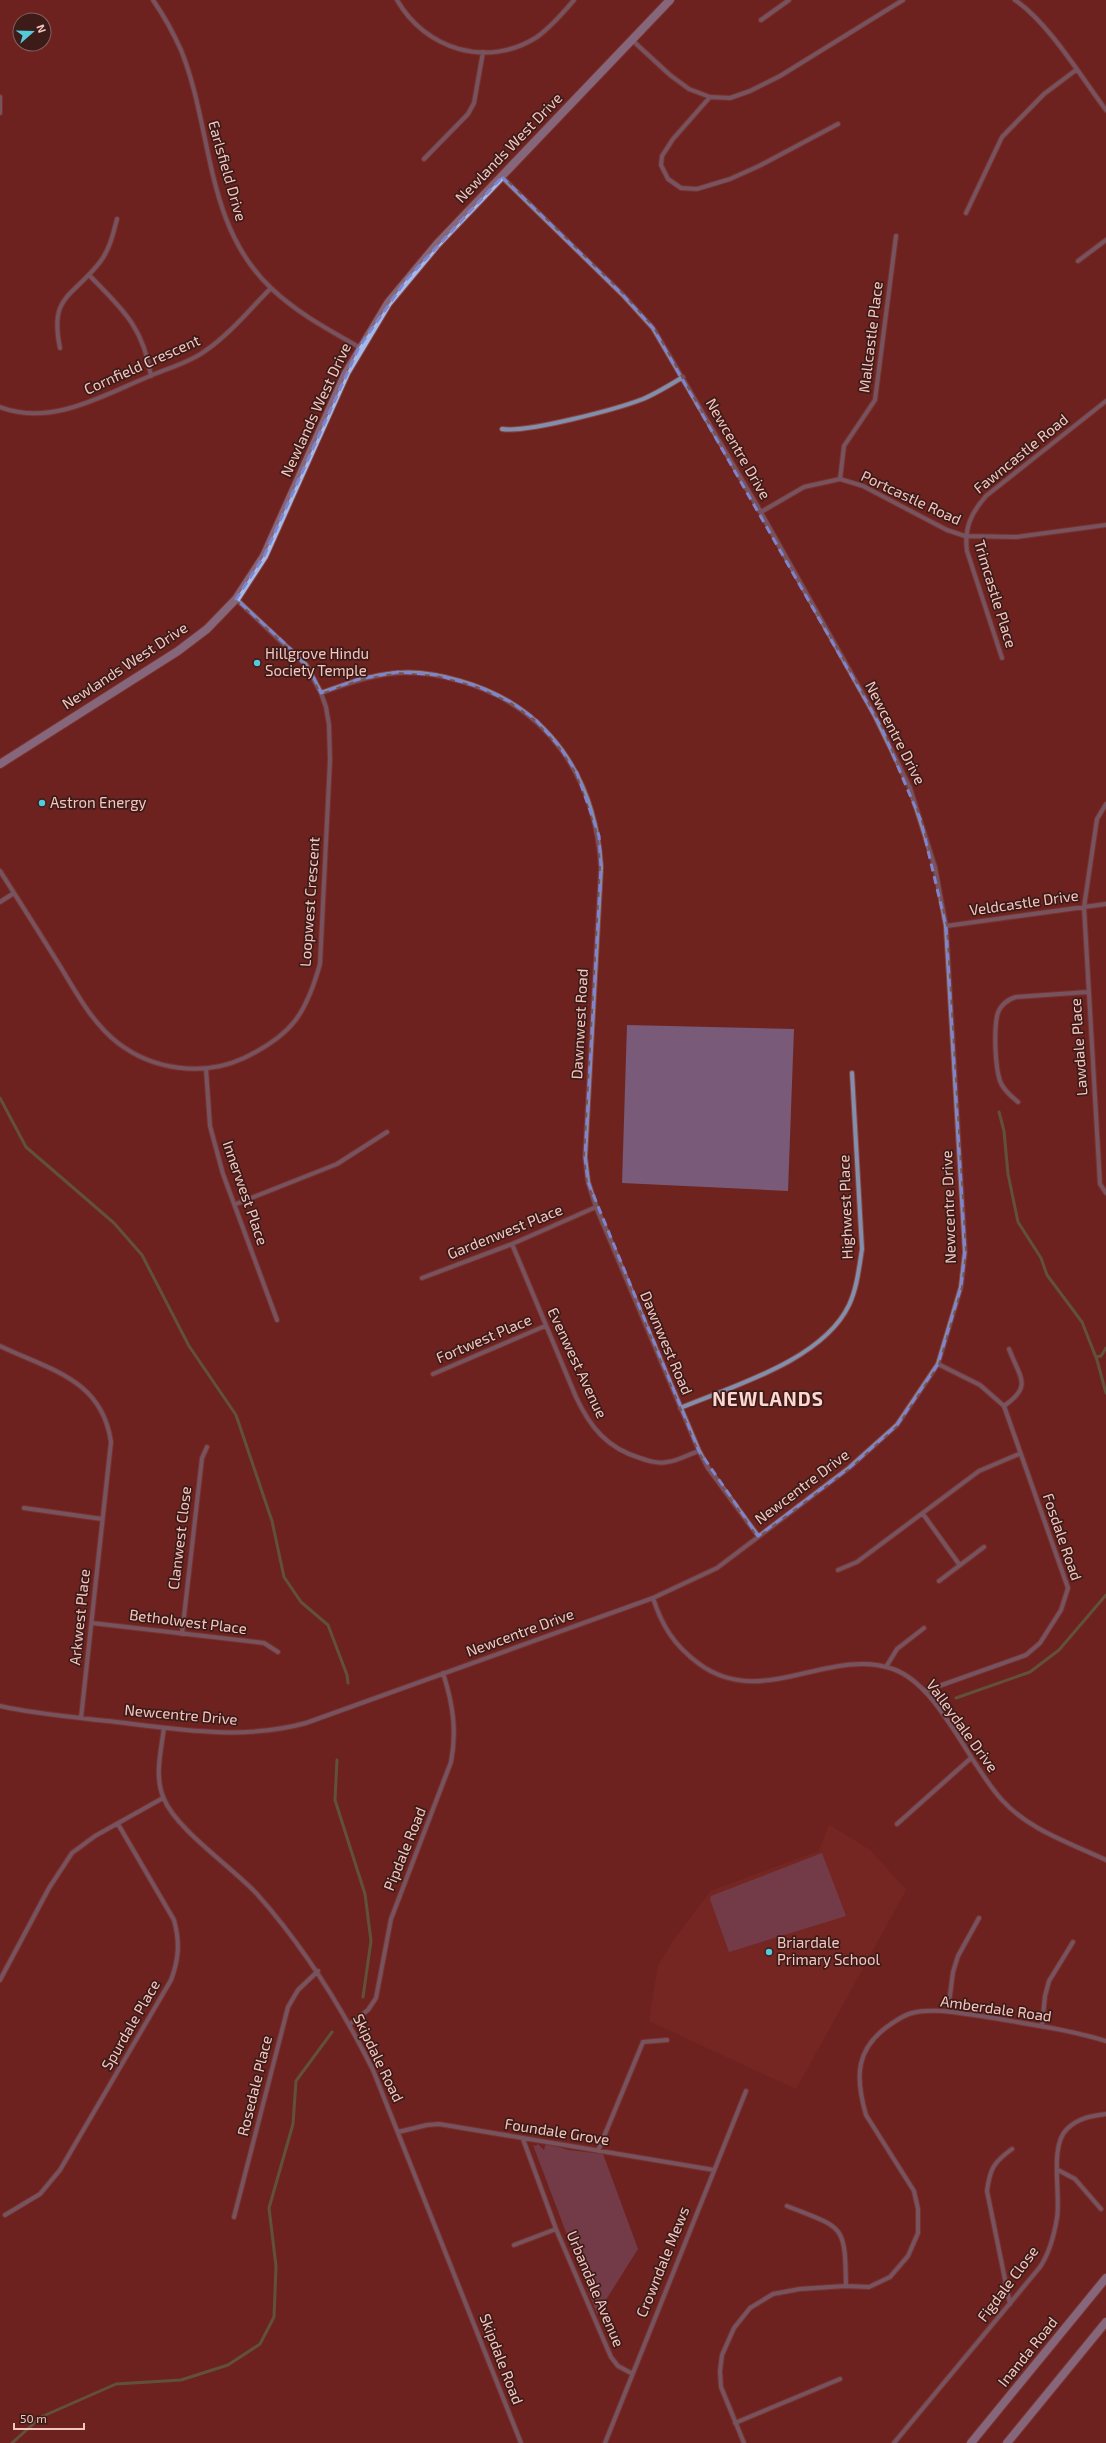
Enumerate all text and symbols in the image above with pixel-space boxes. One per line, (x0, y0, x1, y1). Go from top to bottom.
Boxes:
north arrow (12, 12, 52, 52)
text: N (34, 22, 49, 34)
street label: Newlands West Drive (451, 89, 565, 206)
street label: Earlsfield Drive (205, 118, 251, 223)
street label: Mallcastle Place (854, 280, 886, 393)
street label: Cornfield Crescent (81, 330, 203, 398)
street label: Newlands West Drive (276, 340, 354, 480)
street label: Newcentre Drive (703, 395, 775, 502)
street label: Fawncastle Road (969, 410, 1071, 497)
street label: Portcastle Road (859, 466, 964, 528)
street label: Trimcastle Place (971, 538, 1021, 650)
street label: Newlands West Drive (58, 618, 191, 712)
place label: Hillgrove Hindu Society Temple (265, 644, 369, 679)
marker: Hillgrove Hindu Society Temple (252, 658, 262, 668)
street label: Newcentre Drive (862, 678, 930, 787)
place label: Astron Energy (50, 793, 147, 811)
marker: Astron Energy (37, 798, 47, 808)
street label: Loopwest Crescent (295, 836, 323, 967)
street label: Veldcastle Drive (968, 885, 1080, 919)
street label: Dawnwest Road (567, 968, 591, 1080)
street label: Lawdale Place (1066, 998, 1090, 1096)
street label: Innerwest Place (220, 1138, 272, 1247)
street label: Newcentre Drive (937, 1150, 959, 1264)
street label: Highwest Place (834, 1154, 856, 1260)
street label: Gardenwest Place (444, 1200, 565, 1262)
street label: Dawnwest Road (637, 1288, 697, 1397)
street label: Evenwest Avenue (544, 1304, 611, 1421)
street label: Fortwest Place (433, 1310, 534, 1366)
district label: NEWLANDS (712, 1387, 824, 1410)
street label: Newcentre Drive (751, 1445, 852, 1528)
street label: Clanwest Close (164, 1485, 194, 1591)
street label: Fosdale Road (1040, 1491, 1086, 1583)
street label: Arkwest Place (65, 1568, 93, 1666)
street label: Newcentre Drive (463, 1604, 576, 1660)
street label: Betholwest Place (128, 1605, 248, 1637)
street label: Valleydale Drive (923, 1676, 1002, 1775)
street label: Newcentre Drive (124, 1700, 238, 1728)
street label: Pipdale Road (379, 1804, 429, 1893)
place label: Briardale Primary School (777, 1933, 880, 1968)
marker: Briardale Primary School (764, 1947, 774, 1957)
street label: Spurdale Place (97, 1976, 163, 2073)
street label: Amberdale Road (939, 1991, 1053, 2025)
street label: Skipdale Road (350, 2011, 408, 2105)
street label: Rosedale Place (233, 2034, 275, 2138)
street label: Foundale Grove (503, 2114, 611, 2148)
street label: Crowndale Mews (632, 2204, 692, 2320)
street label: Urbandale Avenue (563, 2228, 628, 2349)
street label: Figdale Close (973, 2242, 1041, 2325)
street label: Skipdale Road (476, 2311, 527, 2407)
street label: Inanda Road (994, 2313, 1061, 2390)
scale bar (14, 2405, 84, 2431)
text: 50 m (20, 2411, 47, 2425)

